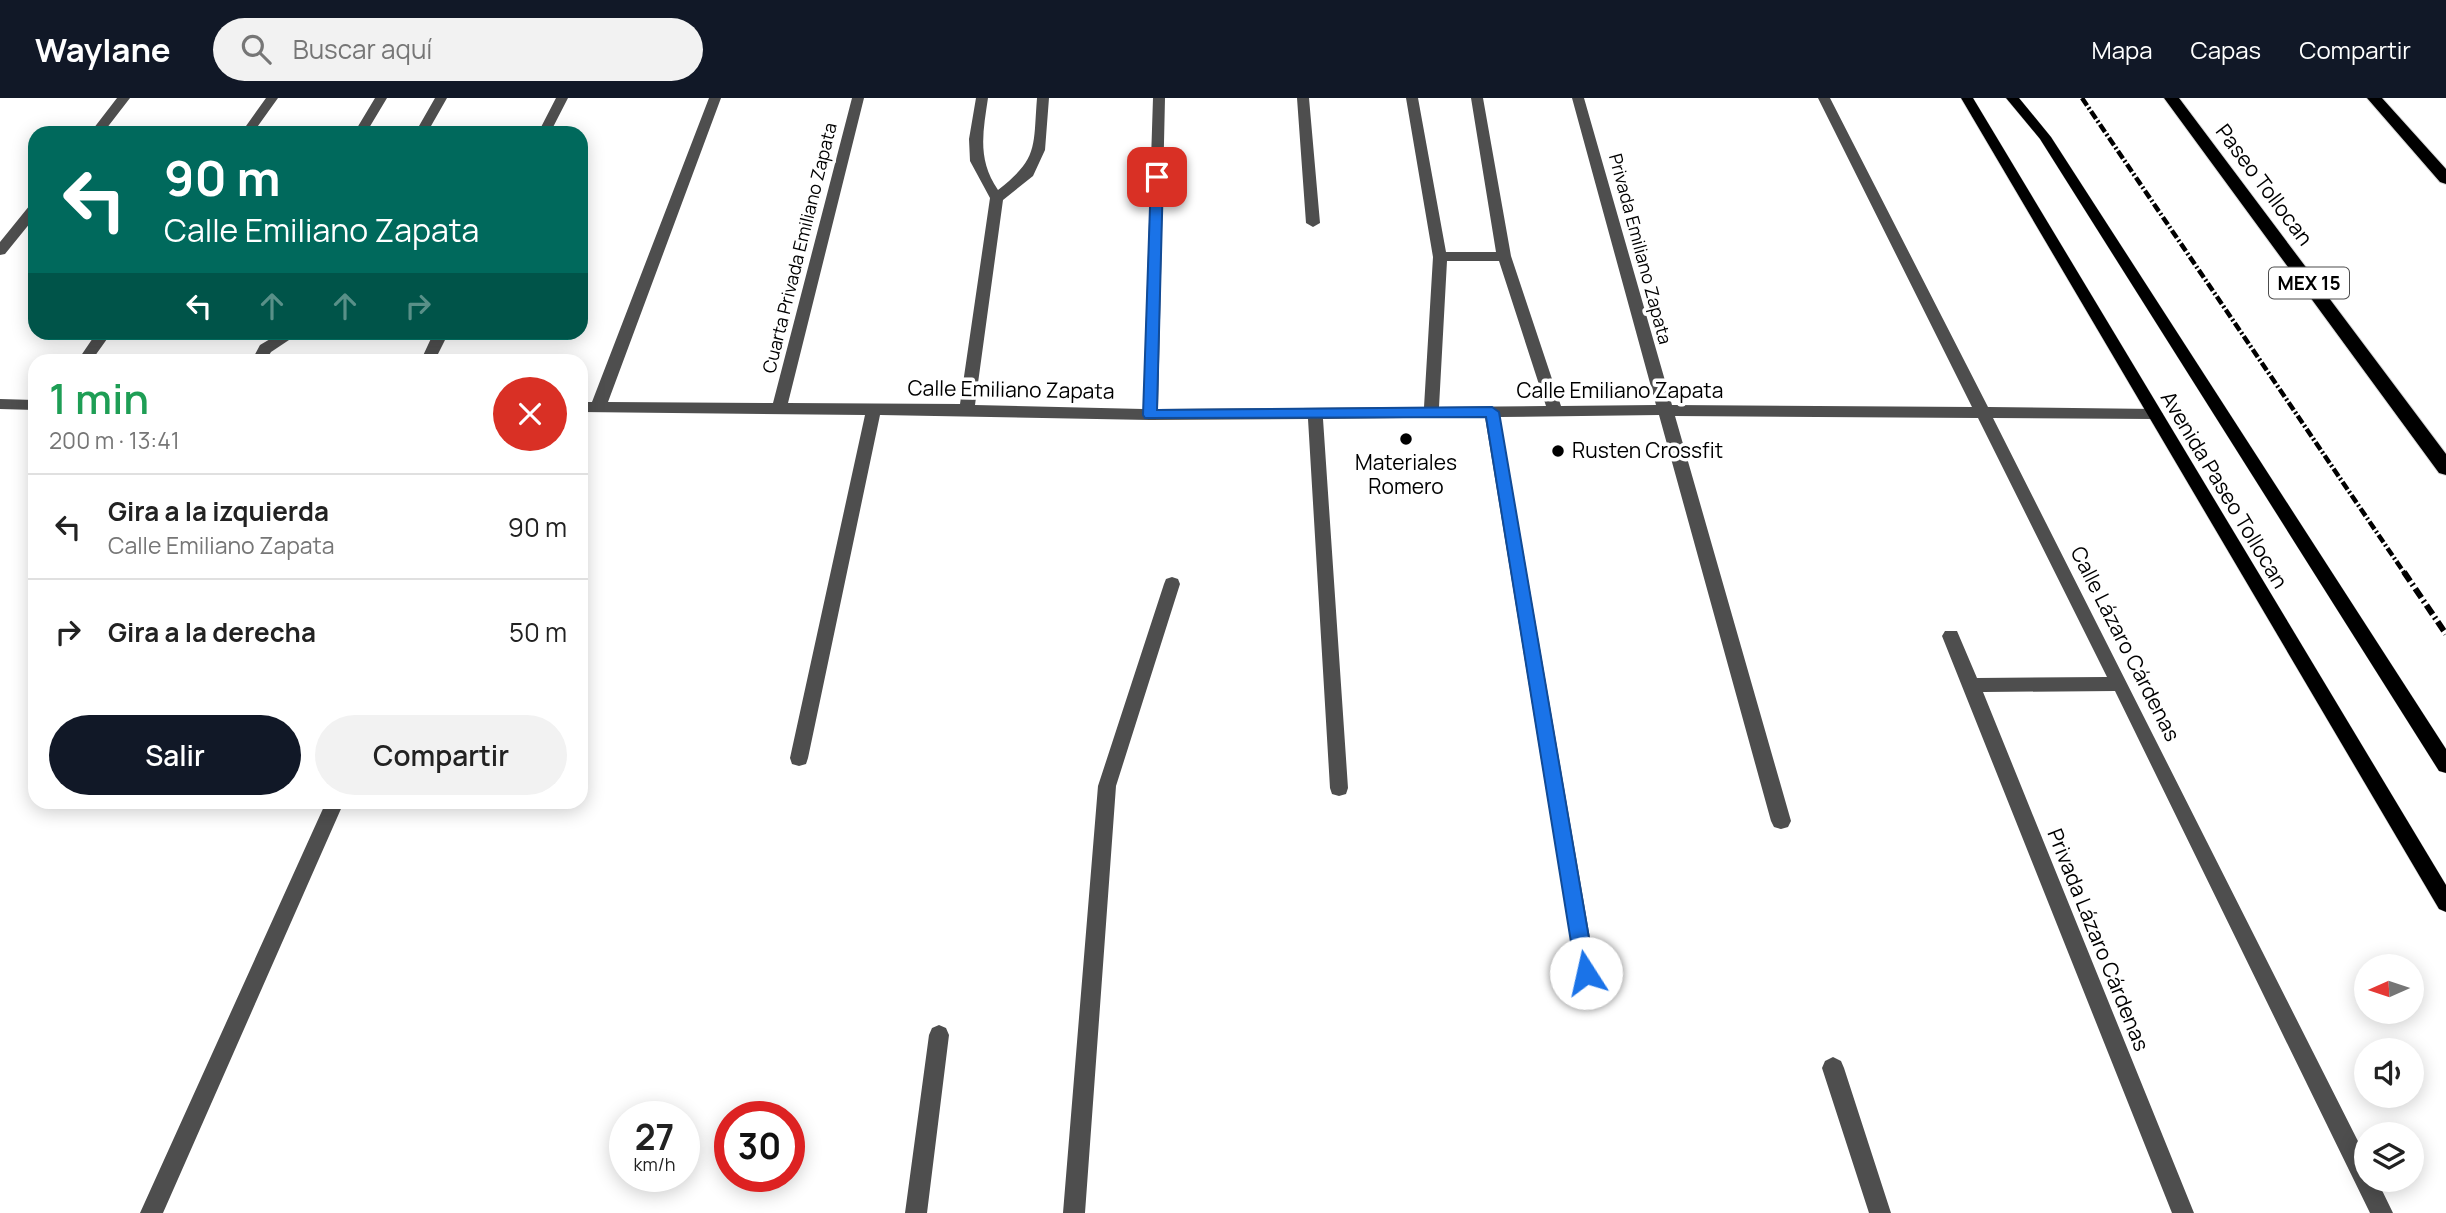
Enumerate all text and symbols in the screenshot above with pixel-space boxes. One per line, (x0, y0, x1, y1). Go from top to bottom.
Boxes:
search box (213, 18, 703, 81)
text: Waylane (35, 27, 171, 72)
icon: search (237, 30, 275, 68)
text: Buscar aquí (293, 31, 432, 67)
text: Mapa (2092, 33, 2153, 66)
text: Capas (2191, 33, 2261, 66)
text: Compartir (2299, 33, 2411, 66)
street label: Paseo Tollocan (2210, 118, 2320, 251)
street label: Cuarta Privada Emiliano Zapata (756, 120, 842, 375)
text: 90 m (164, 144, 281, 211)
pin (1127, 147, 1187, 207)
street label: Privada Emiliano Zapata (1604, 151, 1678, 347)
icon: left (49, 154, 140, 245)
icon: arrive (1138, 158, 1176, 196)
text: Calle Emiliano Zapata (164, 208, 479, 252)
road number: MEX 15 (2269, 267, 2349, 298)
icon: left (180, 287, 218, 325)
icon: ahead (253, 287, 291, 325)
icon: ahead (326, 287, 364, 325)
icon: right (399, 287, 437, 325)
text: 1 min (49, 369, 149, 427)
street label: Calle Emiliano Zapata (907, 373, 1115, 405)
street label: Calle Emiliano Zapata (1517, 376, 1723, 404)
button: close (493, 377, 567, 451)
street label: Avenida Paseo Tollocan (2155, 386, 2295, 593)
text: 200 m · 13:41 (49, 424, 180, 456)
marker: Materiales Romero (1398, 431, 1414, 447)
place label: Rusten Crossfit (1572, 436, 1723, 464)
marker: Rusten Crossfit (1550, 443, 1566, 459)
place label: Materiales Romero (1355, 448, 1457, 500)
text: Gira a la izquierda (108, 493, 329, 529)
icon: left (49, 508, 87, 546)
text: 90 m (508, 509, 567, 545)
text: Calle Emiliano Zapata (108, 529, 335, 561)
street label: Calle Lázaro Cárdenas (2065, 541, 2187, 746)
icon: right (49, 613, 87, 651)
text: Gira a la derecha (108, 614, 316, 650)
text: 50 m (509, 614, 567, 650)
button: Salir (49, 715, 301, 795)
button: Compartir (315, 715, 567, 795)
street label: Privada Lázaro Cárdenas (2041, 824, 2156, 1055)
position arrow (1549, 936, 1623, 1010)
north arrow (2354, 954, 2424, 1024)
map controls (2354, 954, 2424, 1192)
button: sound (2354, 1038, 2424, 1108)
speed limit sign: 30 (714, 1101, 805, 1192)
text: 27 (635, 1113, 674, 1161)
button: layers (2354, 1122, 2424, 1192)
text: km/h (634, 1152, 675, 1176)

